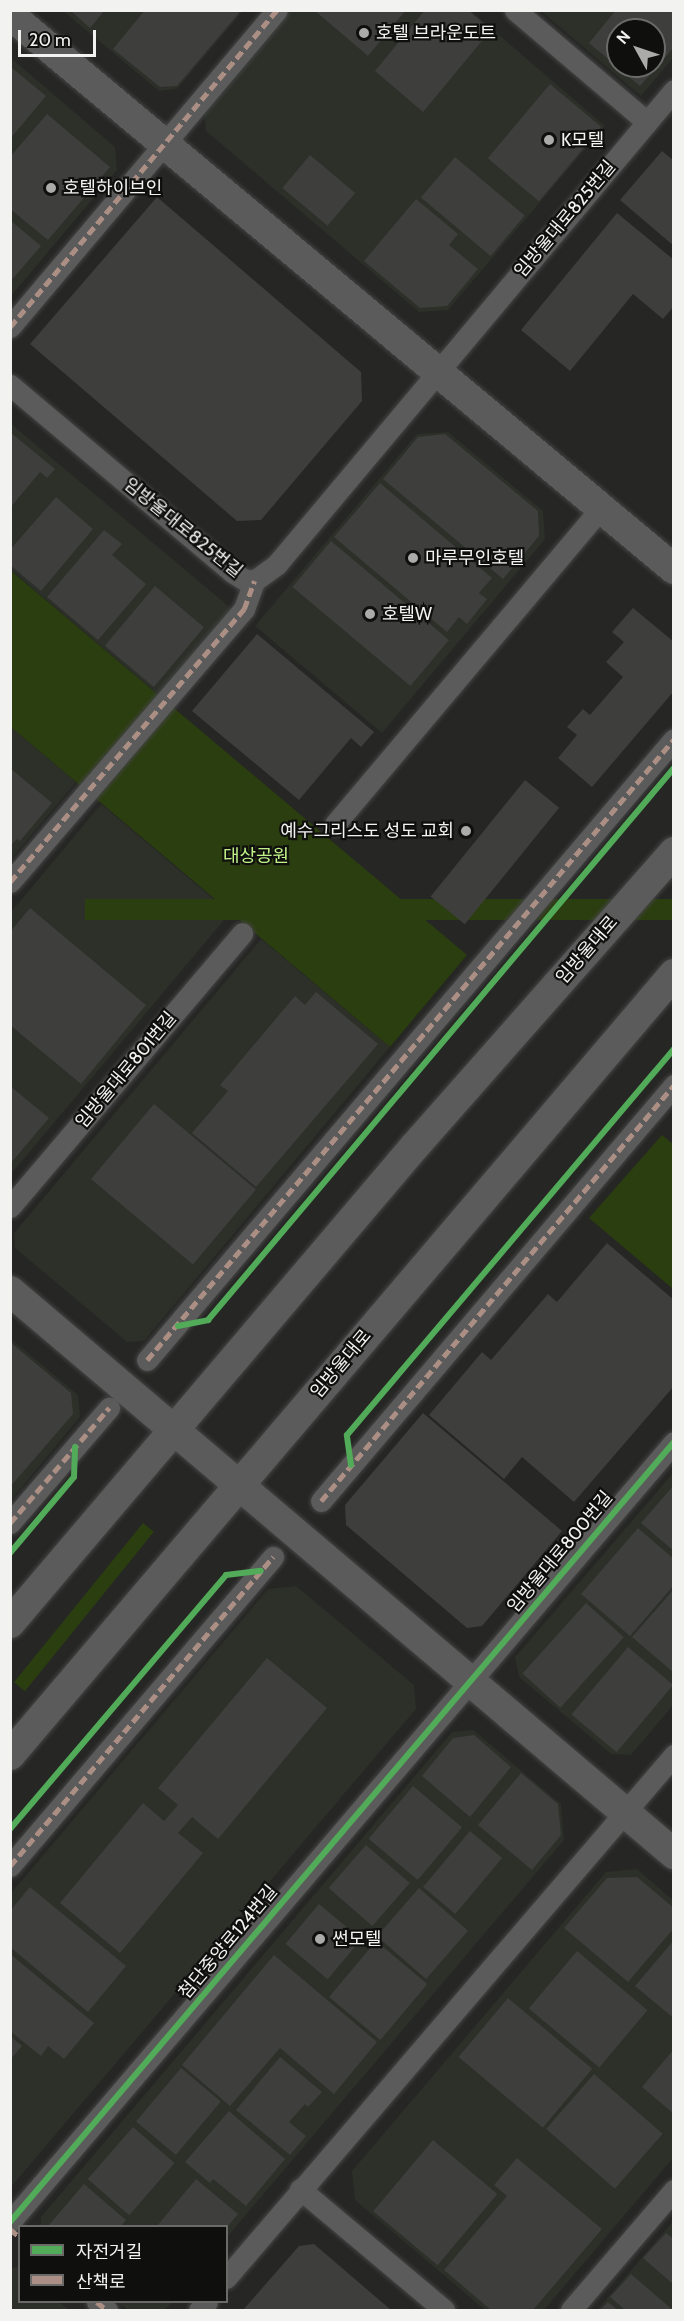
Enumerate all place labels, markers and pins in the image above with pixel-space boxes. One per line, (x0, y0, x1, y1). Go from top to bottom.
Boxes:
place label: 호텔 브라운도트 (376, 22, 496, 44)
marker: 호텔 브라운도트 (357, 26, 371, 40)
place label: K모텔 (561, 129, 604, 151)
marker: K모텔 (542, 133, 556, 147)
place label: 호텔하이브인 (63, 177, 162, 199)
marker: 호텔하이브인 (44, 181, 58, 195)
place label: 마루무인호텔 (425, 547, 524, 569)
marker: 마루무인호텔 (406, 551, 420, 565)
place label: 호텔W (382, 603, 432, 625)
marker: 호텔W (363, 607, 377, 621)
place label: 예수그리스도 성도 교회 (280, 820, 454, 842)
marker: 예수그리스도 성도 교회 (459, 824, 473, 838)
place label: 썬모텔 (332, 1928, 382, 1950)
marker: 썬모텔 (313, 1932, 327, 1946)

